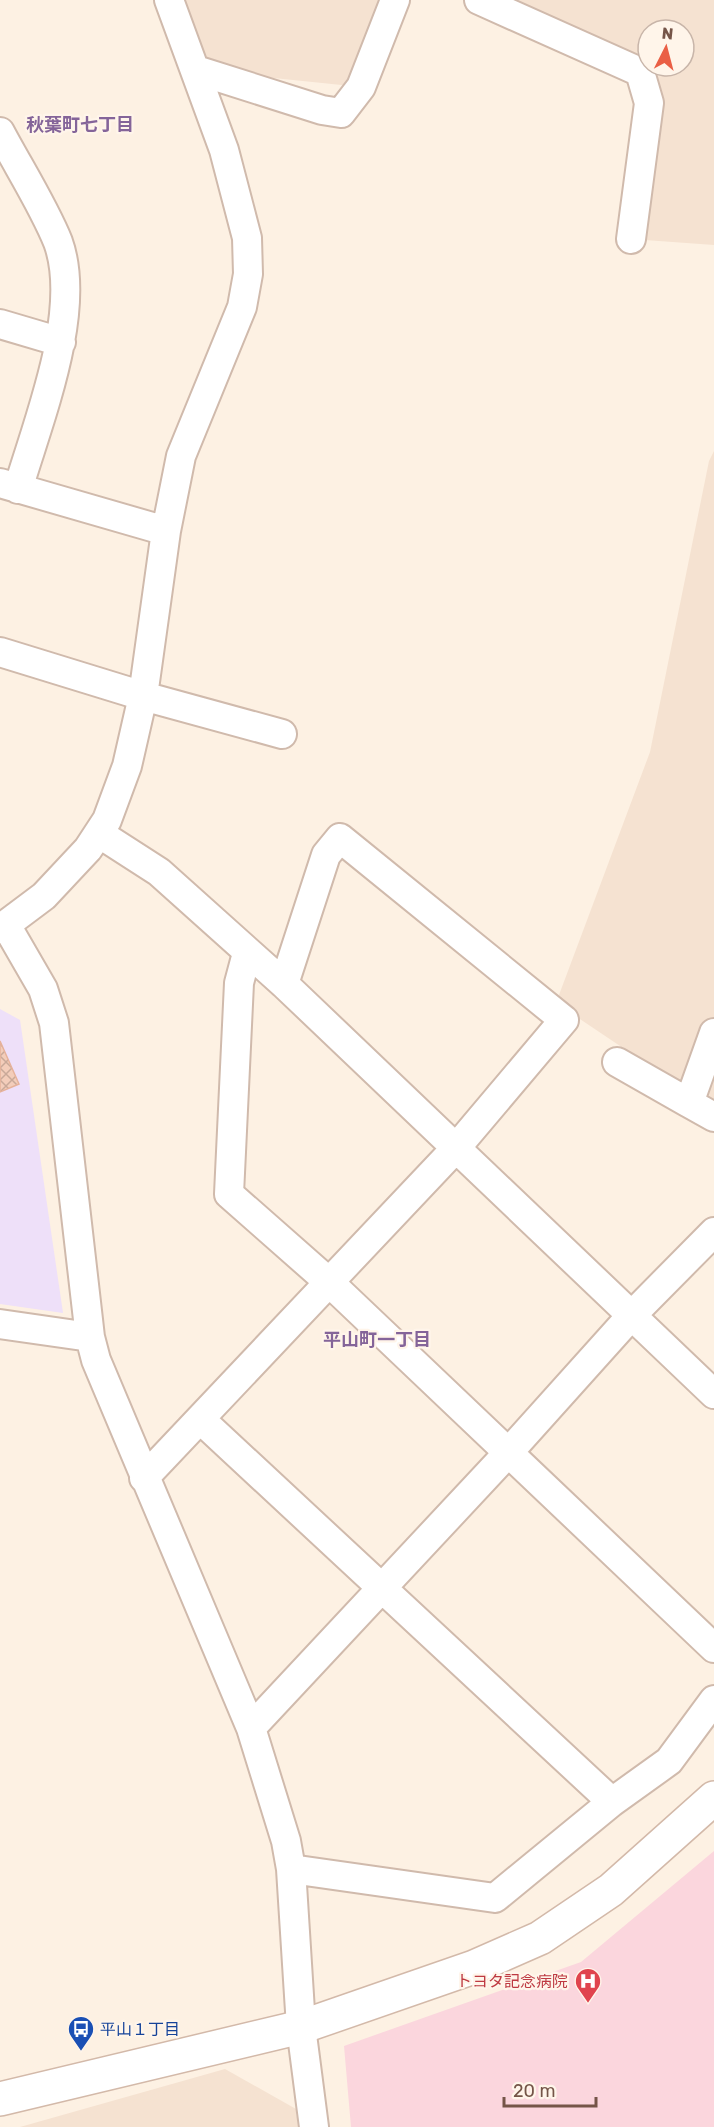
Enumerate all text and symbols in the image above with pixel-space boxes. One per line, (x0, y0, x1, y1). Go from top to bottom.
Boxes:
north arrow (636, 18, 696, 78)
text: N (661, 24, 674, 44)
district label: 秋葉町七丁目 (26, 114, 134, 136)
district label: 平山町一丁目 (323, 1329, 431, 1351)
hospital icon: トヨタ記念病院 (573, 1966, 603, 2004)
place label: トヨタ記念病院 (456, 1972, 568, 1991)
bus stop icon: 平山１丁目 (66, 2014, 96, 2052)
place label: 平山１丁目 (100, 2020, 180, 2039)
scale bar (504, 2070, 596, 2108)
text: 20 m (513, 2080, 555, 2102)

